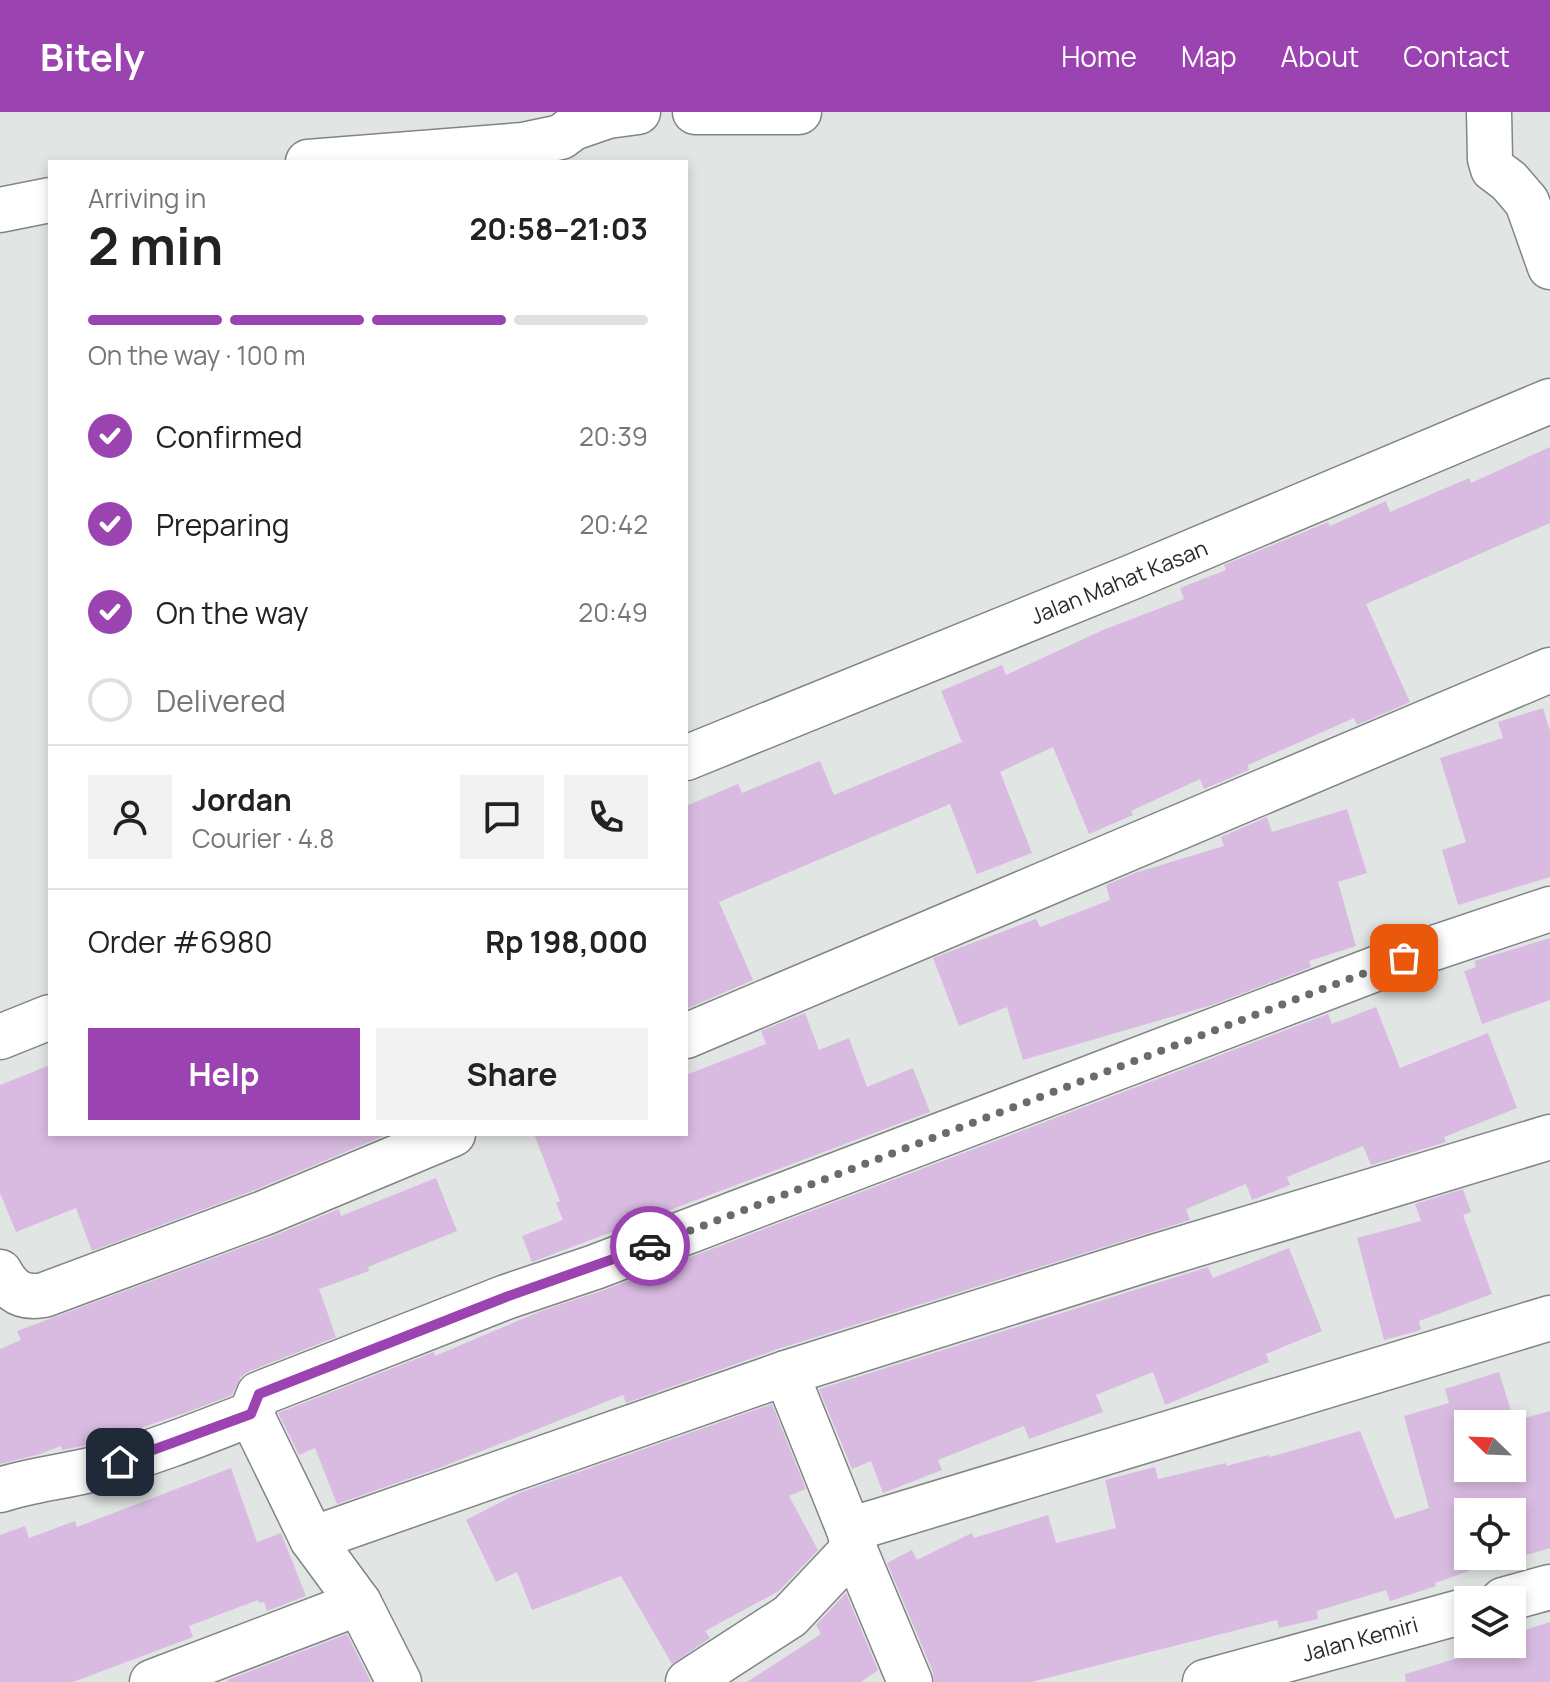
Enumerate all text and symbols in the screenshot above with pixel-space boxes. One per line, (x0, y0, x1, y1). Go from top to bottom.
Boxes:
text: Bitely (40, 30, 145, 82)
text: Home (1061, 37, 1137, 75)
text: Map (1181, 37, 1237, 75)
text: About (1281, 37, 1359, 75)
text: Contact (1403, 37, 1510, 75)
text: Arriving in (88, 180, 206, 216)
text: 20:58–21:03 (469, 208, 648, 249)
text: 2 min (88, 210, 223, 281)
text: On the way · 100 m (88, 337, 306, 373)
icon: check (88, 414, 132, 458)
text: Confirmed (156, 416, 303, 457)
text: 20:39 (579, 418, 648, 454)
icon: check (88, 502, 132, 546)
text: Preparing (156, 504, 290, 545)
text: 20:42 (579, 506, 648, 542)
street label: Jalan Mahat Kasan (1026, 533, 1212, 631)
icon: check (88, 590, 132, 634)
text: On the way (156, 592, 309, 633)
text: 20:49 (578, 594, 648, 630)
text: Delivered (156, 680, 286, 721)
button: person (88, 775, 172, 859)
button: chat (460, 775, 544, 859)
button: phone (564, 775, 648, 859)
text: Jordan (192, 779, 292, 820)
text: Courier · 4.8 (192, 820, 334, 856)
text: Order #6980 (88, 921, 273, 962)
text: Rp 198,000 (485, 921, 648, 962)
pin (1370, 924, 1438, 992)
icon: bag (1382, 936, 1426, 980)
button: Help (88, 1028, 360, 1120)
button: Share (376, 1028, 648, 1120)
courier (610, 1206, 690, 1286)
icon: car (628, 1224, 672, 1268)
north arrow (1454, 1410, 1526, 1482)
map controls (1454, 1410, 1526, 1658)
pin (86, 1428, 154, 1496)
icon: home (98, 1440, 142, 1484)
button: locate (1454, 1498, 1526, 1570)
button: layers (1454, 1586, 1526, 1658)
street label: Jalan Kemiri (1299, 1609, 1421, 1669)

